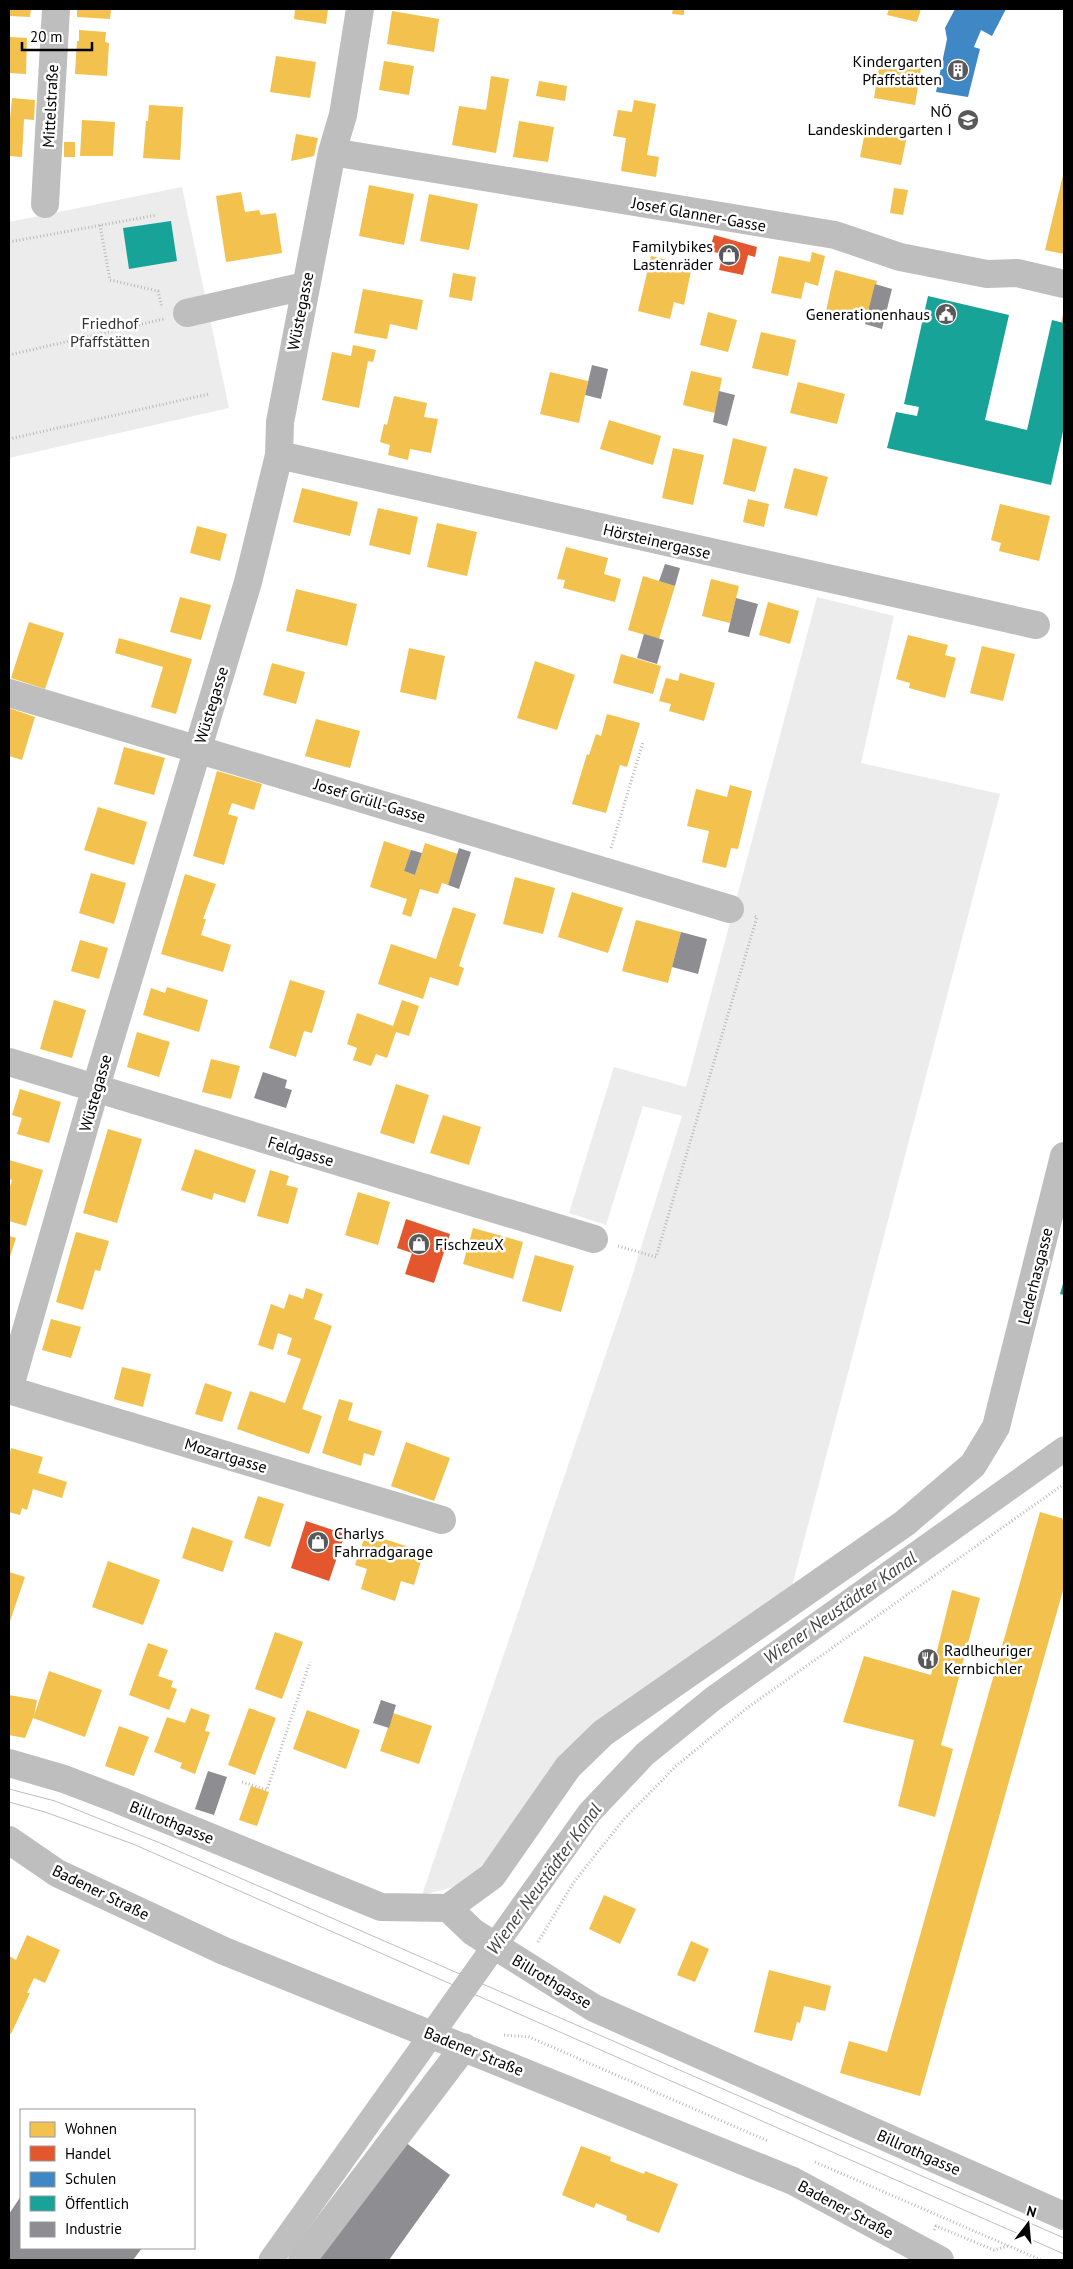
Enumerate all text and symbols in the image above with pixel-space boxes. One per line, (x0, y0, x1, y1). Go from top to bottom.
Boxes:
scale bar (22, 20, 92, 52)
text: 20 m (30, 27, 63, 46)
place label: Kindergarten Pfaffstätten (852, 51, 942, 89)
building icon: Kindergarten Pfaffstätten (946, 58, 970, 82)
street label: Mittelstraße (38, 64, 62, 148)
place label: NÖ Landeskindergarten I (808, 101, 952, 139)
school or university icon: NÖ Landeskindergarten I (956, 108, 980, 132)
street label: Josef Glanner-Gasse (629, 192, 768, 236)
place label: Familybikes Lastenräder (632, 236, 714, 274)
shop icon: Familybikes Lastenräder (717, 243, 741, 267)
street label: Wüstegasse (283, 270, 317, 352)
public building icon: Generationenhaus (934, 302, 958, 326)
place label: Generationenhaus (806, 304, 930, 324)
park label: Friedhof Pfaffstätten (70, 313, 150, 351)
street label: Hörsteinergasse (601, 519, 713, 563)
street label: Wüstegasse (190, 664, 232, 746)
street label: Josef Grüll-Gasse (311, 773, 428, 826)
street label: Wüstegasse (74, 1052, 116, 1134)
street label: Feldgasse (266, 1132, 336, 1170)
street label: Lederhasgasse (1013, 1225, 1057, 1327)
shop icon: FischzeuX (407, 1232, 431, 1256)
place label: FischzeuX (435, 1234, 504, 1254)
street label: Mozartgasse (182, 1433, 270, 1477)
place label: Charlys Fahrradgarage (334, 1523, 433, 1561)
shop icon: Charlys Fahrradgarage (306, 1530, 330, 1554)
water label: Wiener Neustädter Kanal (759, 1546, 921, 1669)
place label: Radlheuriger Kernbichler (944, 1640, 1033, 1678)
restaurant icon: Radlheuriger Kernbichler (916, 1647, 940, 1671)
street label: Billrothgasse (127, 1796, 217, 1848)
water label: Wiener Neustädter Kanal (481, 1798, 606, 1959)
street label: Badener Straße (49, 1860, 153, 1924)
street label: Billrothgasse (509, 1949, 595, 2013)
street label: Badener Straße (421, 2022, 527, 2080)
legend (20, 2109, 195, 2249)
text: Wohnen (65, 2119, 117, 2138)
street label: Billrothgasse (874, 2125, 964, 2179)
text: Handel (65, 2144, 111, 2163)
text: Schulen (65, 2169, 116, 2188)
street label: Badener Straße (795, 2175, 897, 2243)
text: Öffentlich (65, 2194, 129, 2213)
north arrow (1003, 2199, 1053, 2249)
text: N (1025, 2202, 1038, 2221)
text: Industrie (65, 2219, 122, 2238)

